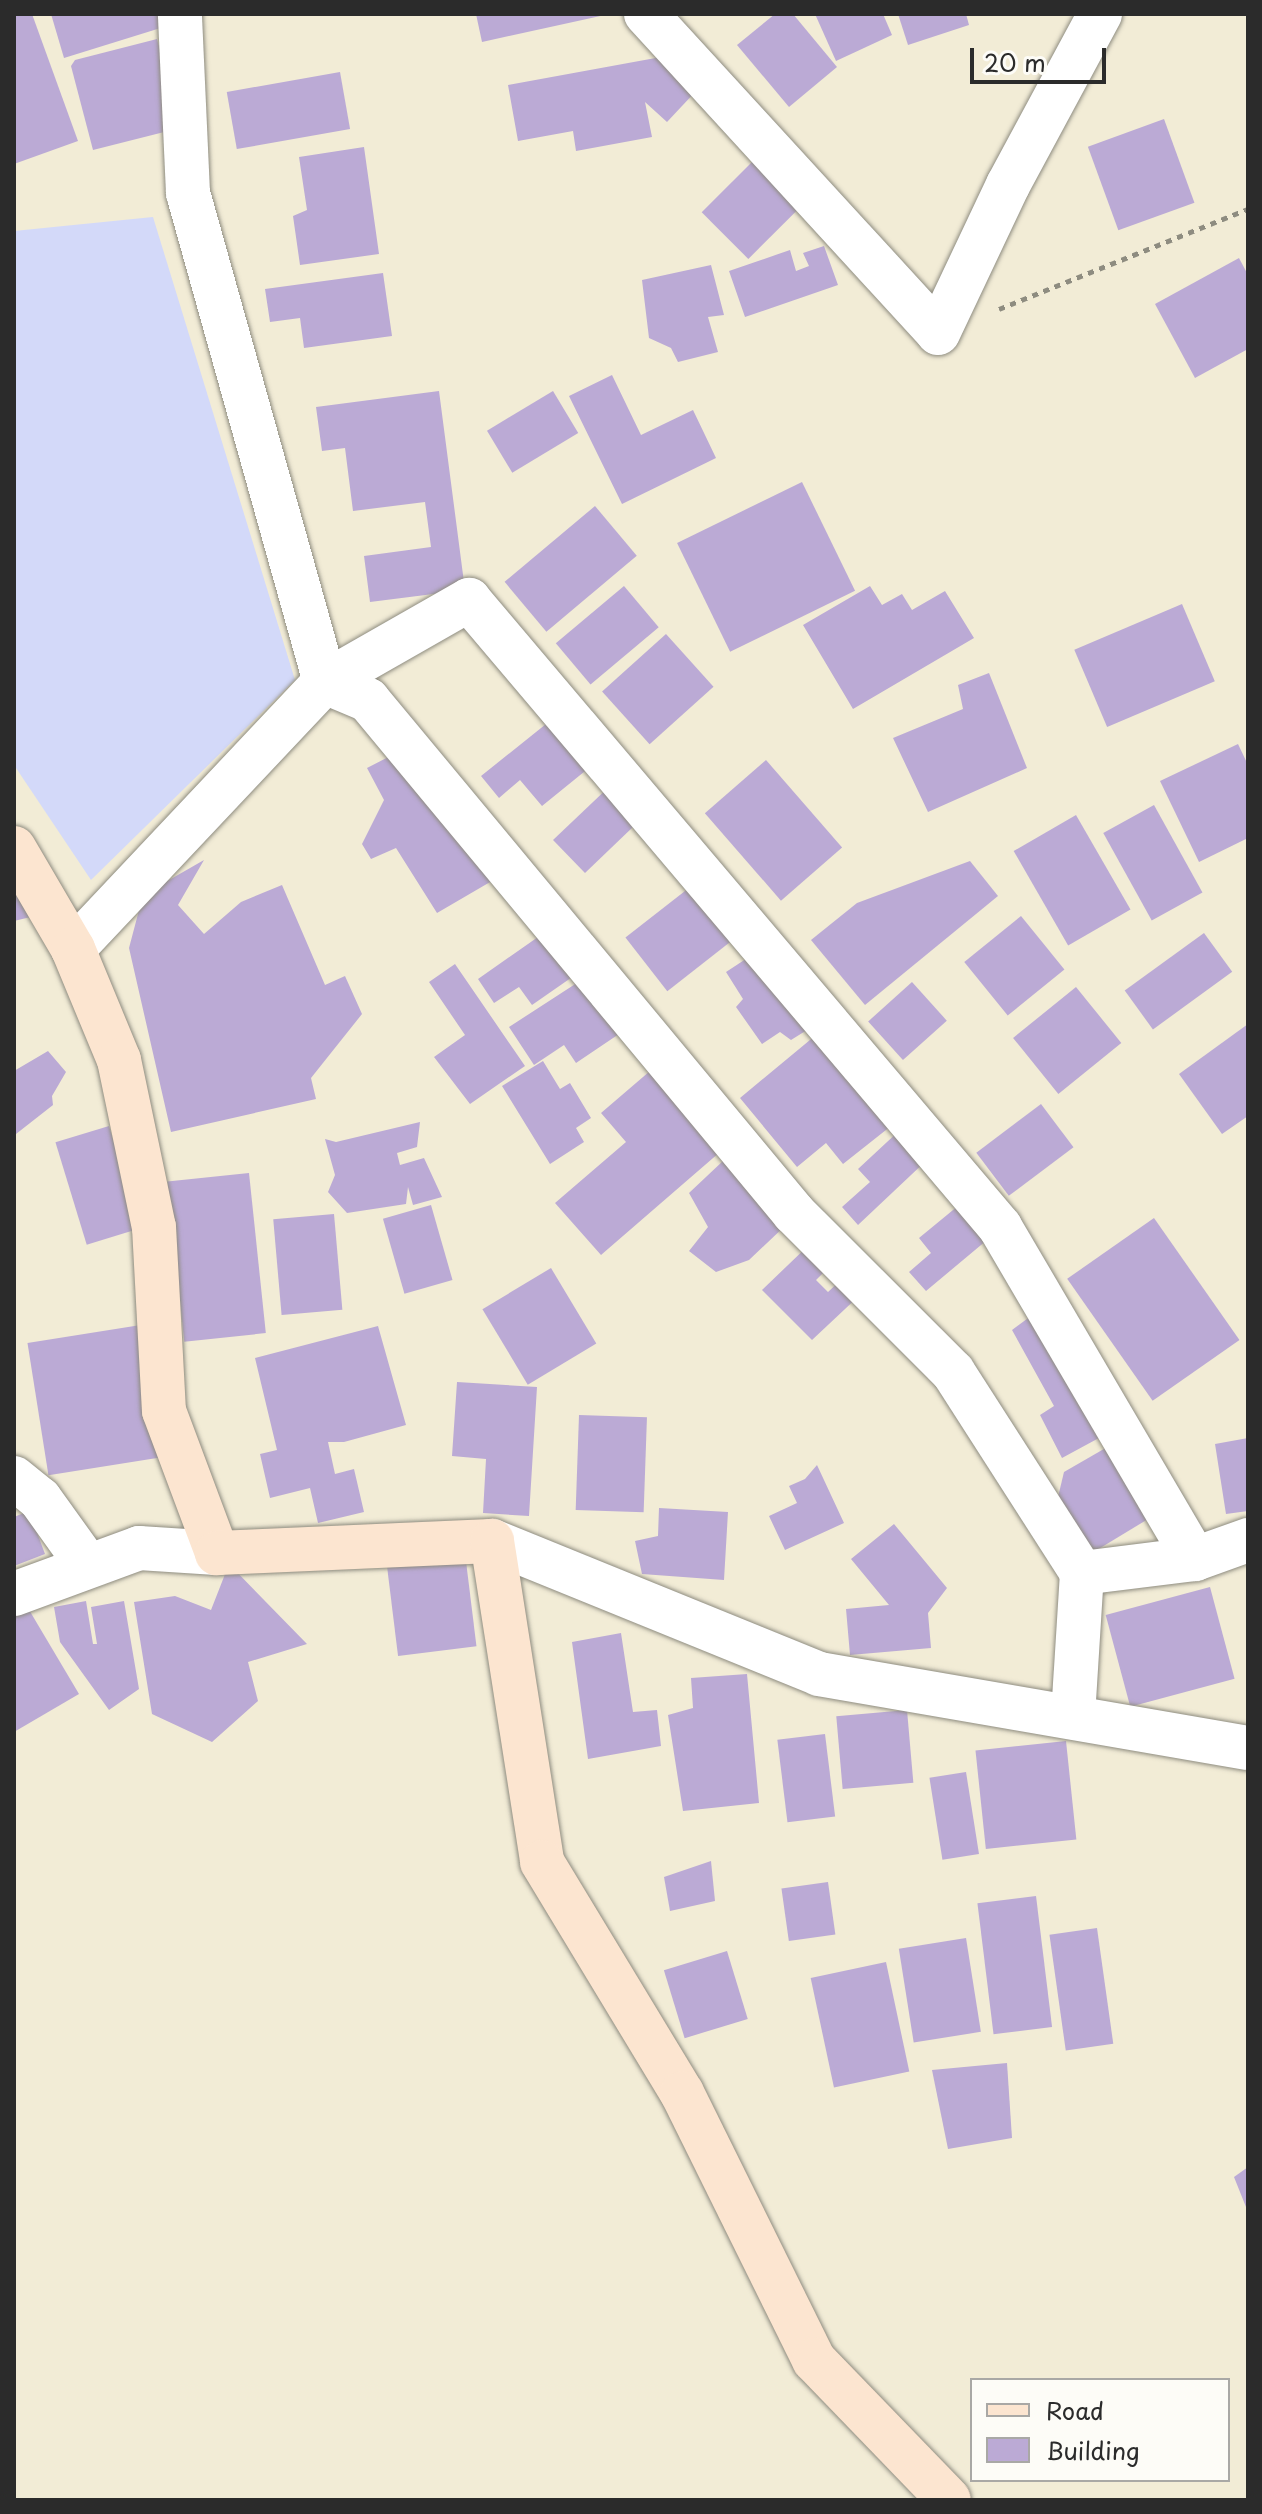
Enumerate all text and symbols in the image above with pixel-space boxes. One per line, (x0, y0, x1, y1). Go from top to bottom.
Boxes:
scale bar (974, 32, 1110, 82)
text: 20 m (984, 44, 1046, 80)
legend (970, 2378, 1230, 2482)
text: Road (1046, 2392, 1104, 2428)
text: Building (1046, 2432, 1140, 2468)

